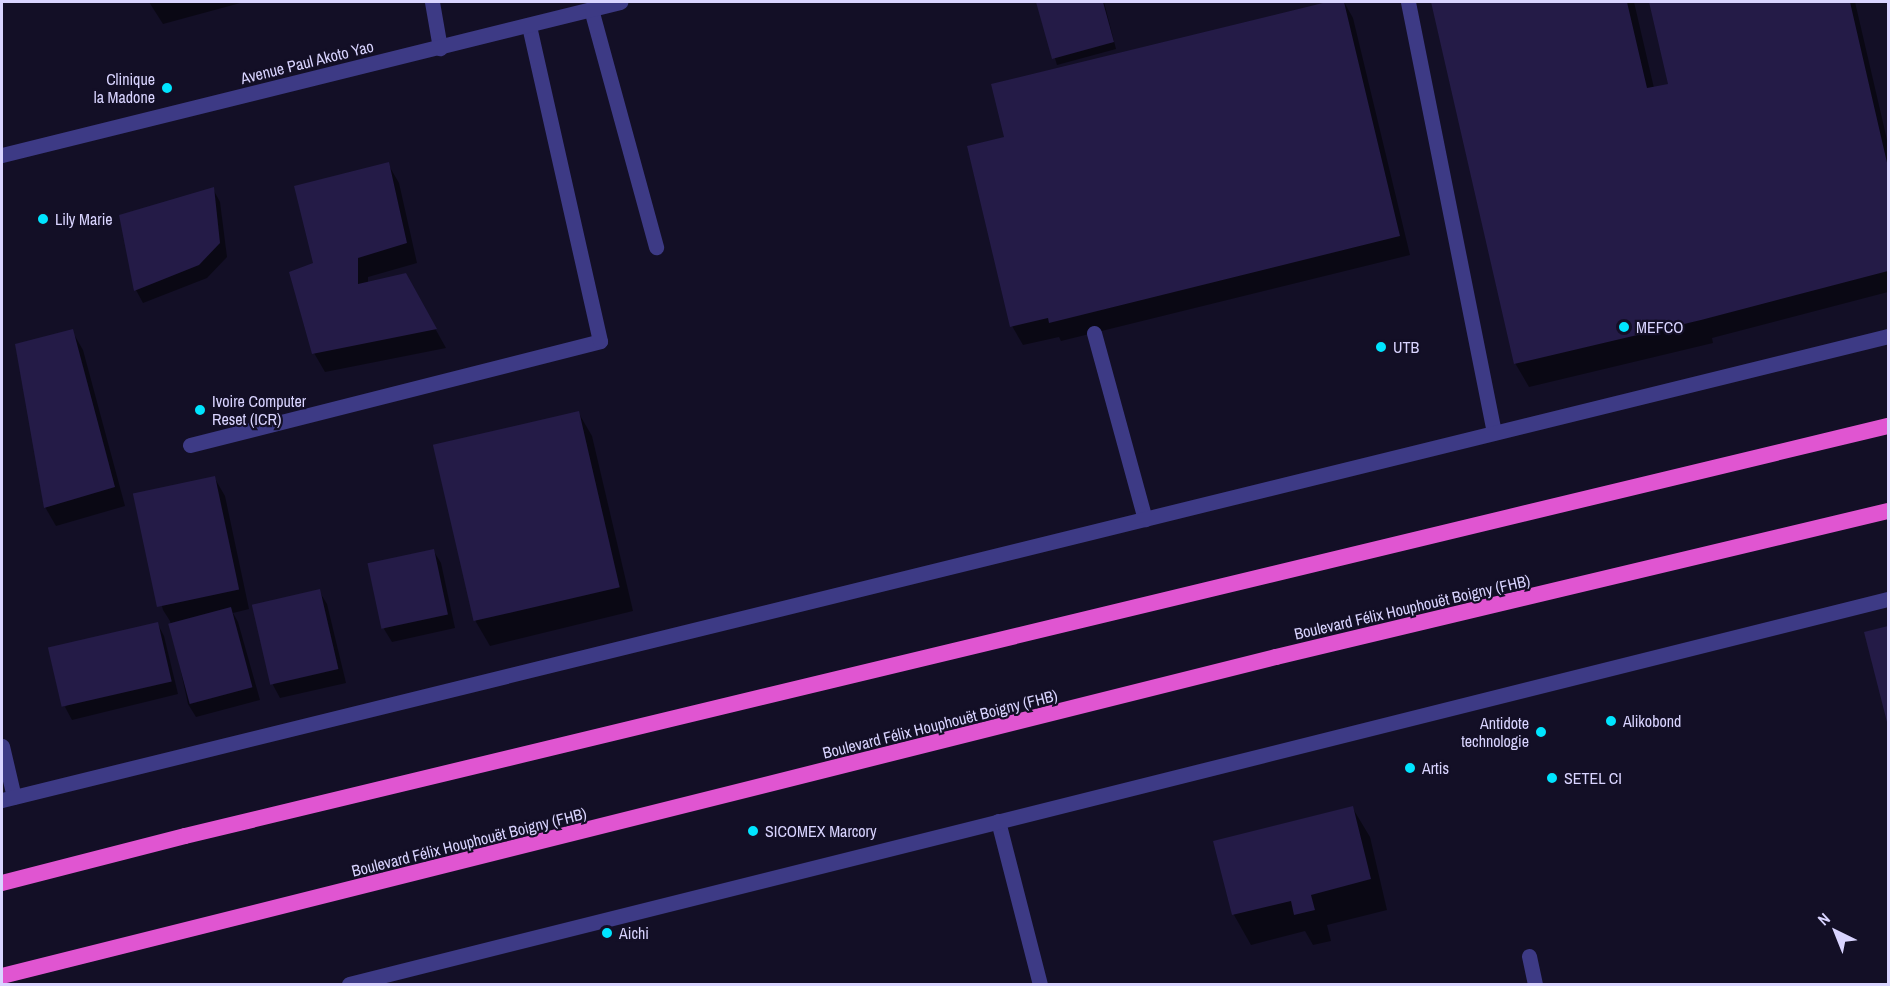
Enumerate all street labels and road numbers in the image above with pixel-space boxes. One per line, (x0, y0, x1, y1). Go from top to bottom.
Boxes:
street label: Avenue Paul Akoto Yao (238, 36, 376, 88)
street label: Boulevard Félix Houphouët Boigny (FHB) (1292, 570, 1532, 644)
street label: Boulevard Félix Houphouët Boigny (FHB) (821, 685, 1059, 763)
street label: Boulevard Félix Houphouët Boigny (FHB) (350, 803, 588, 881)

